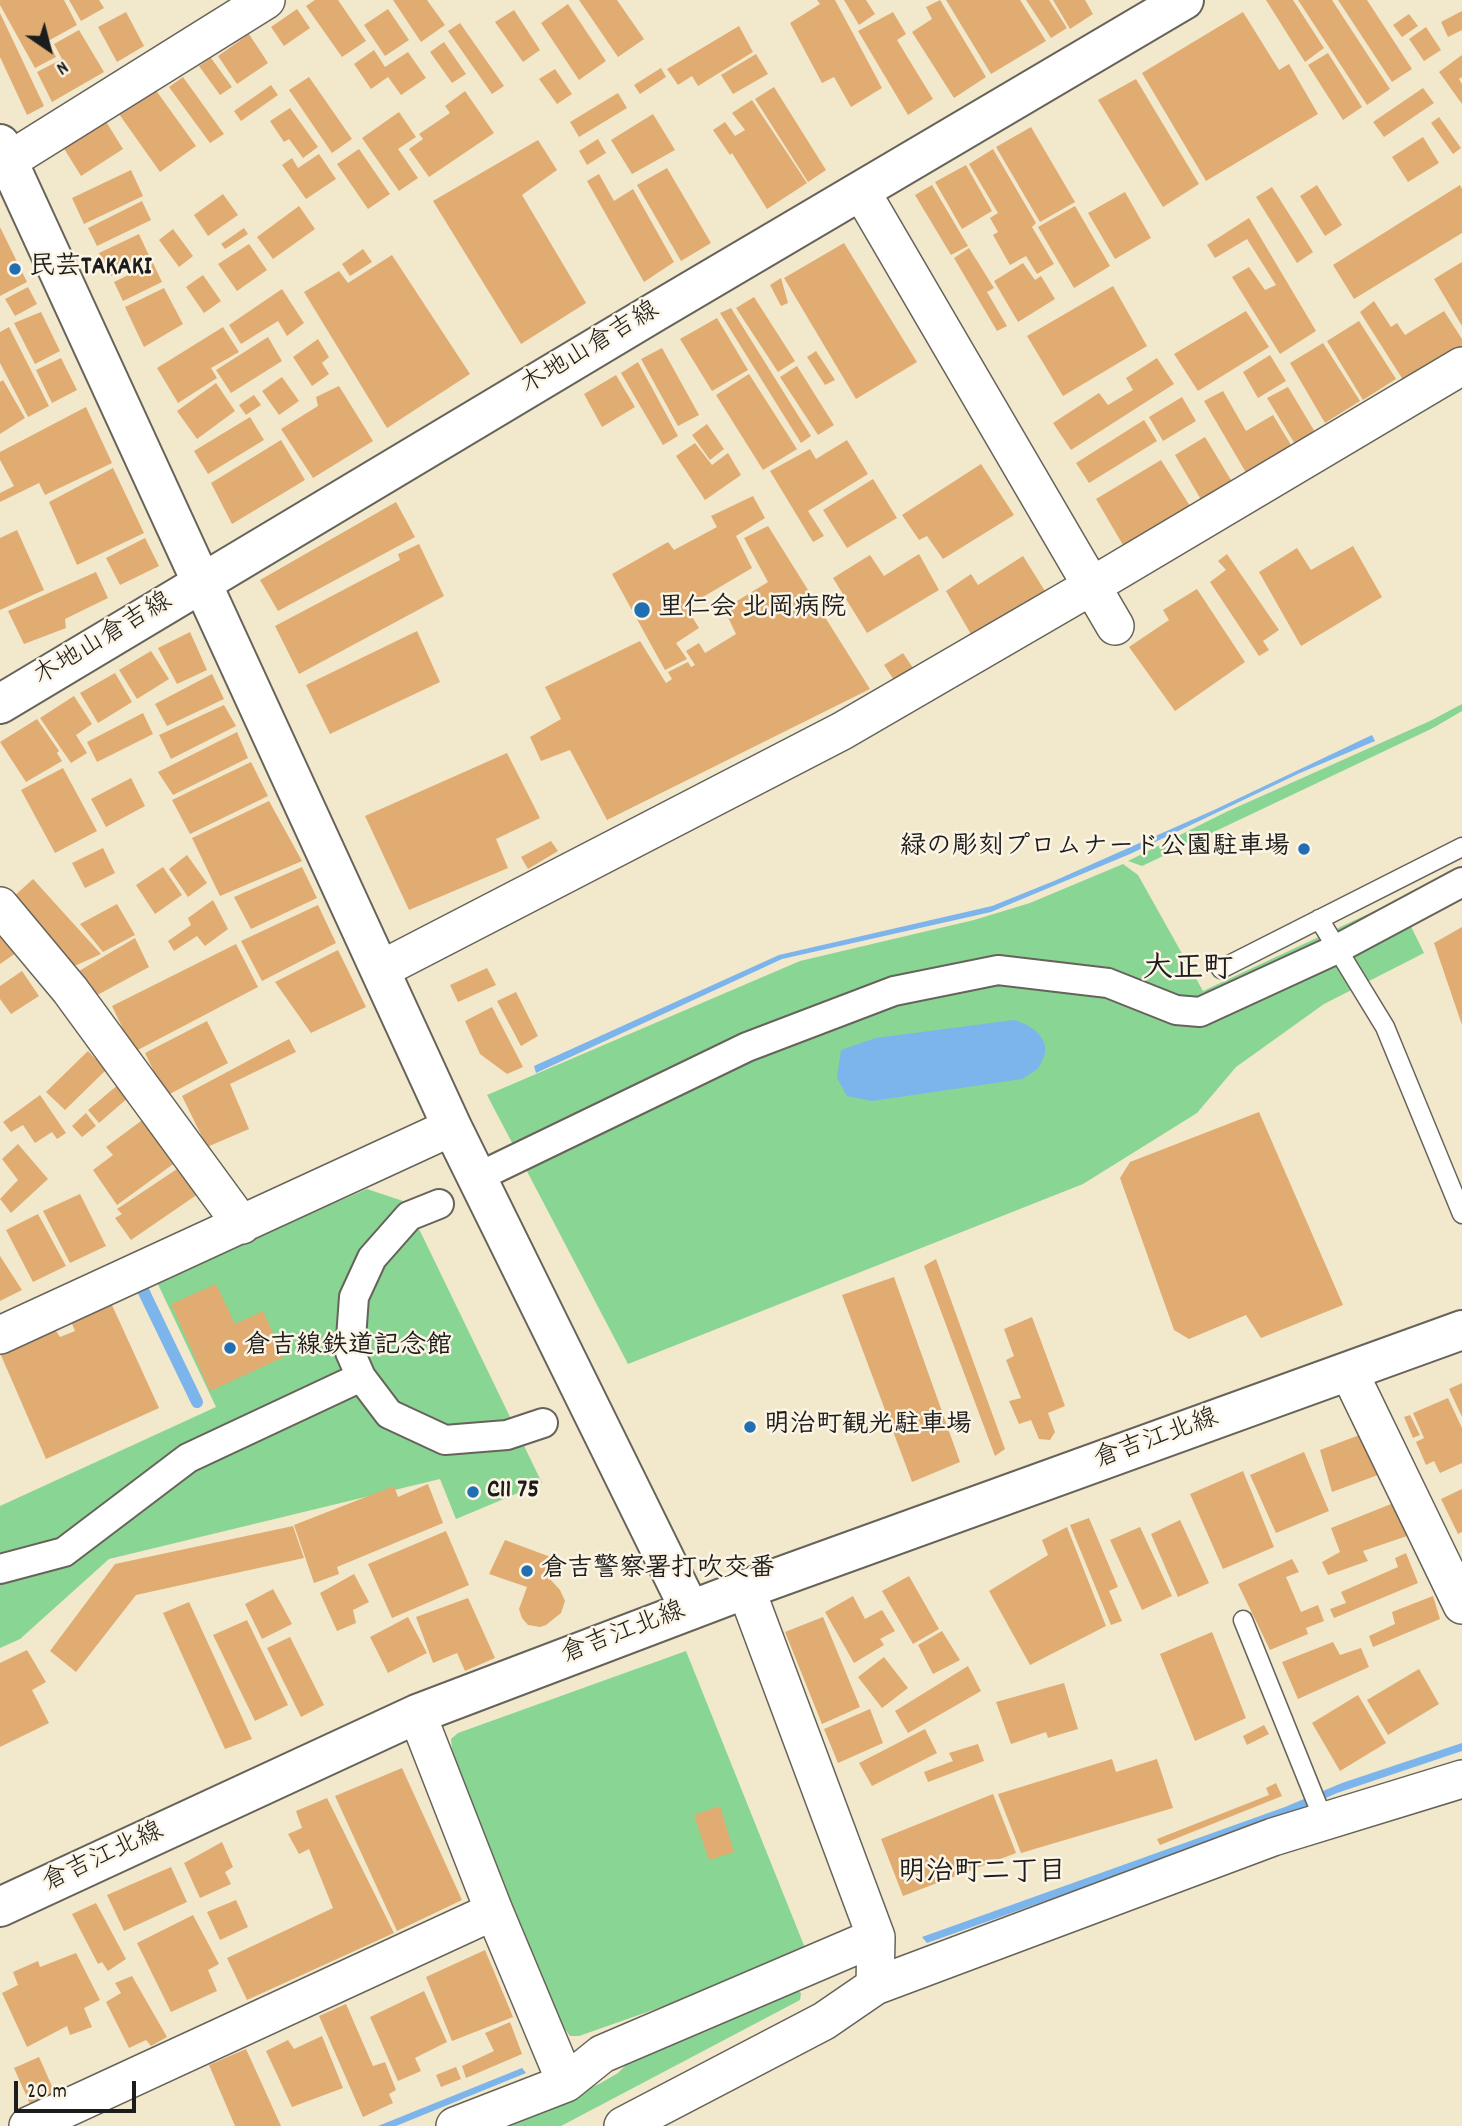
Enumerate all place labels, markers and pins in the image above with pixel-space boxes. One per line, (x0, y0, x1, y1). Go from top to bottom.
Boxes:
place label: 民芸TAKAKI (29, 253, 152, 285)
marker: 民芸TAKAKI (7, 261, 23, 277)
place label: 里仁会 北岡病院 (658, 594, 846, 626)
marker: 里仁会 北岡病院 (632, 600, 652, 620)
place label: 緑の彫刻プロムナード公園駐車場 (900, 833, 1290, 865)
marker: 緑の彫刻プロムナード公園駐車場 (1296, 841, 1312, 857)
place label: 倉吉線鉄道記念館 (244, 1332, 452, 1364)
marker: 倉吉線鉄道記念館 (222, 1340, 238, 1356)
place label: 明治町観光駐車場 (764, 1411, 972, 1443)
marker: 明治町観光駐車場 (742, 1419, 758, 1435)
place label: C11 75 (487, 1476, 539, 1508)
marker: C11 75 (465, 1484, 481, 1500)
place label: 倉吉警察署打吹交番 (541, 1555, 775, 1587)
marker: 倉吉警察署打吹交番 (519, 1563, 535, 1579)

